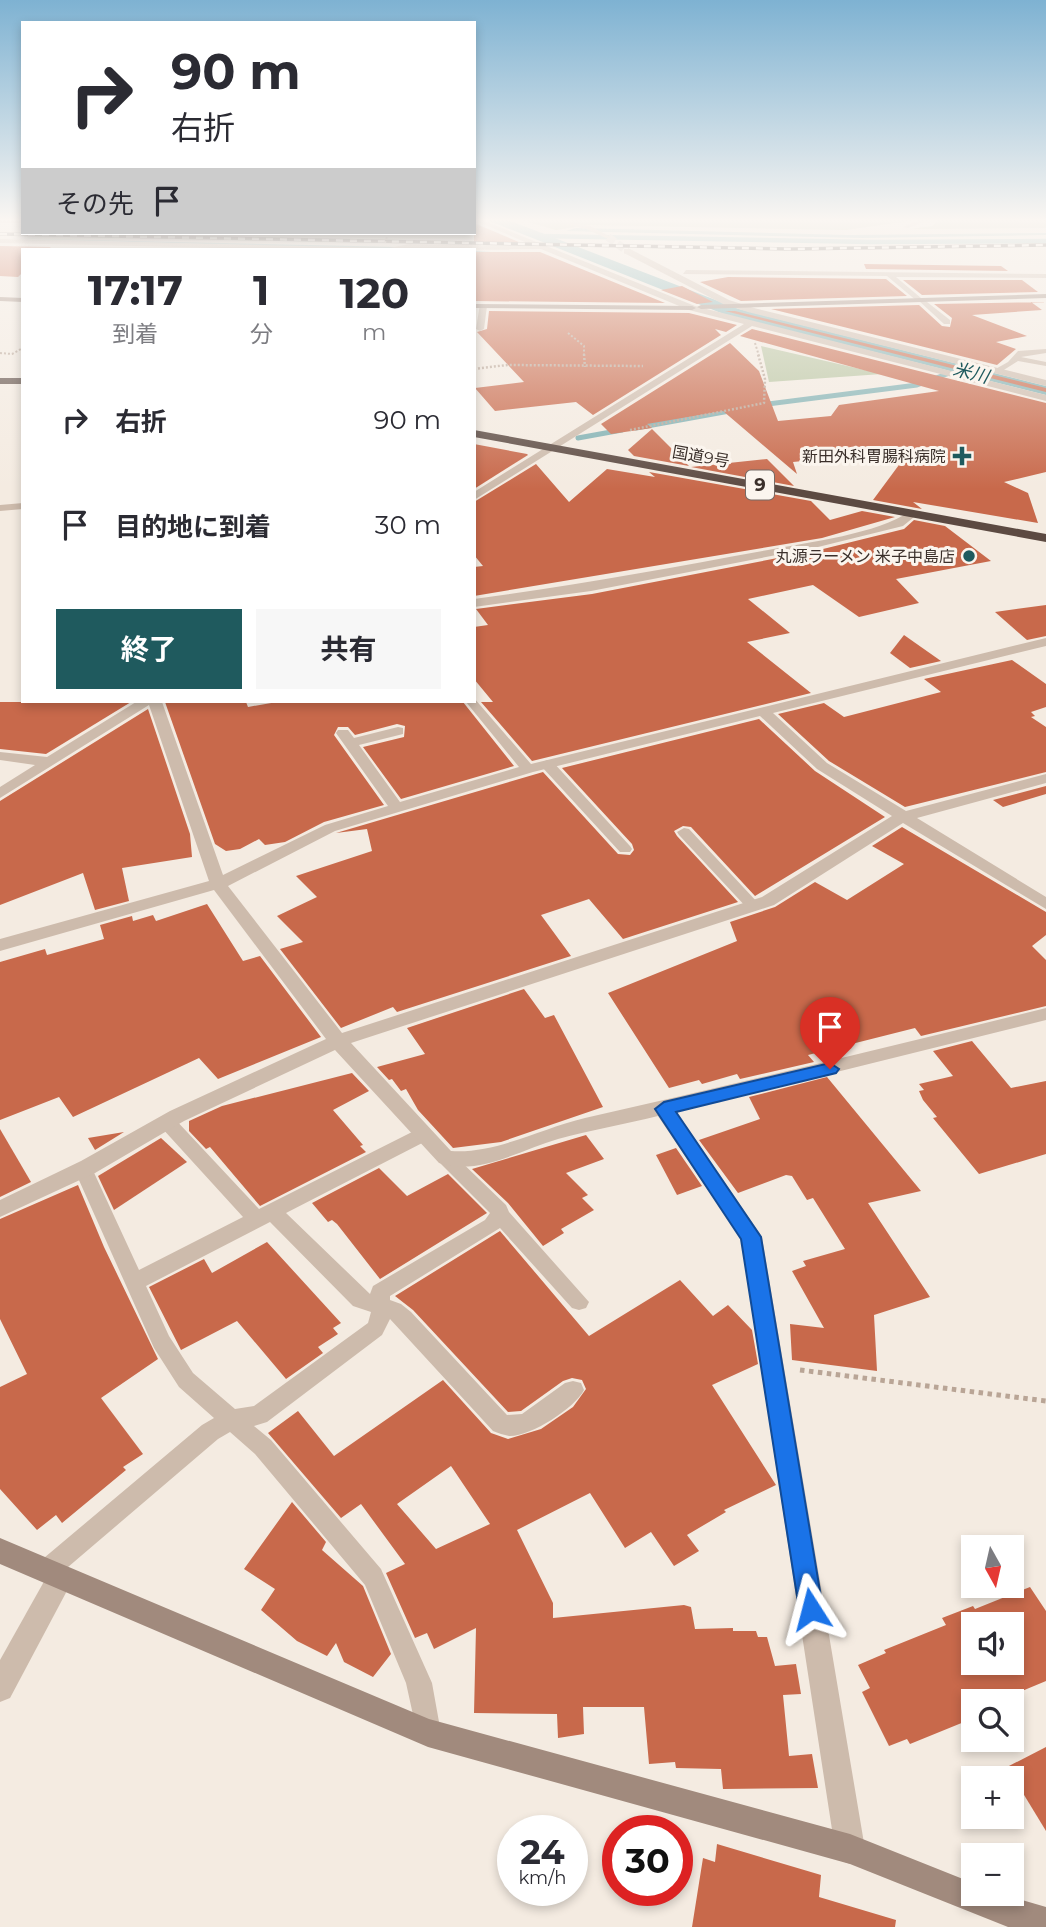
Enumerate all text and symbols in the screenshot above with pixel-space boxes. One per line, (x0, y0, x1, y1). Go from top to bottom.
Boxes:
text: 90 m (171, 42, 301, 101)
icon: right (56, 49, 147, 140)
text: 右折 (171, 108, 235, 147)
icon: arrive (148, 182, 186, 220)
text: その先 (56, 188, 134, 220)
text: 17:17 (88, 264, 183, 316)
text: 1 (253, 264, 269, 316)
text: 120 (339, 267, 409, 319)
text: m (362, 318, 387, 346)
text: 到着 (112, 320, 158, 348)
text: 分 (250, 320, 273, 348)
water label: 米川 (951, 358, 993, 389)
icon: right (56, 401, 94, 439)
text: 90 m (374, 404, 441, 436)
text: 右折 (115, 406, 167, 438)
street label: 国道9号 (671, 442, 731, 471)
marker: 新田外科胃腸科病院 (952, 446, 972, 466)
place label: 新田外科胃腸科病院 (802, 447, 946, 466)
road number: 9 (746, 471, 774, 500)
icon: arrive (56, 506, 94, 544)
text: 30 m (375, 509, 441, 541)
text: 目的地に到着 (115, 511, 271, 543)
place label: 丸源ラーメン 米子中島店 (775, 547, 955, 566)
marker: 丸源ラーメン 米子中島店 (961, 548, 977, 564)
button: 終了 (56, 609, 242, 689)
button: 共有 (256, 609, 441, 689)
pin (800, 997, 860, 1069)
icon: arrive (811, 1008, 849, 1046)
north arrow (961, 1535, 1024, 1598)
map controls (961, 1535, 1024, 1906)
position arrow (774, 1572, 848, 1646)
button: sound (961, 1612, 1024, 1675)
button: search (961, 1689, 1024, 1752)
button: + (961, 1766, 1024, 1829)
speed limit sign: 30 (602, 1815, 693, 1906)
text: 24 (520, 1830, 565, 1873)
button: − (961, 1843, 1024, 1906)
text: km/h (518, 1867, 567, 1889)

